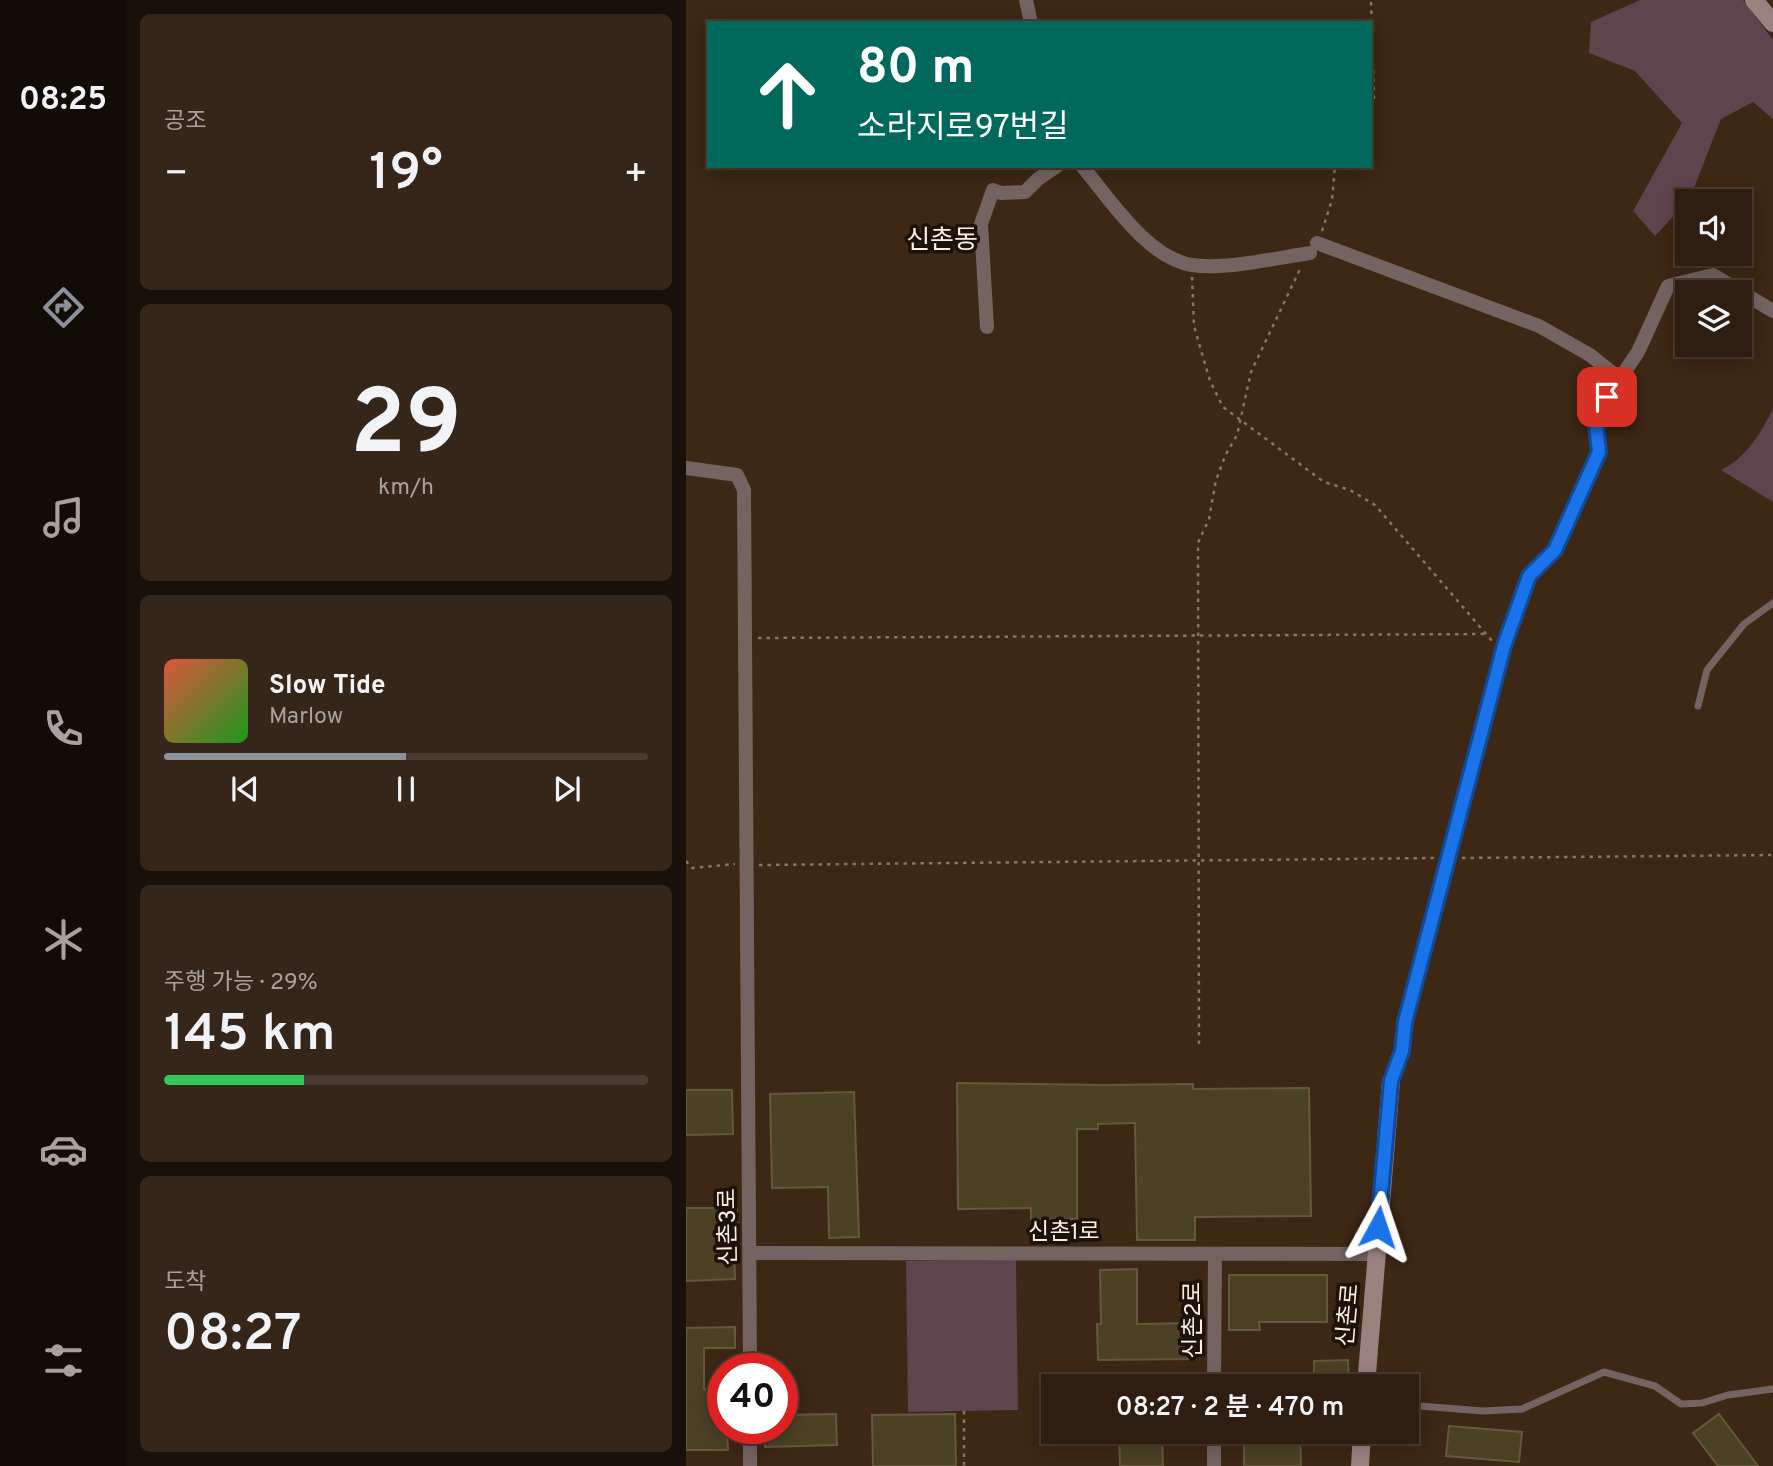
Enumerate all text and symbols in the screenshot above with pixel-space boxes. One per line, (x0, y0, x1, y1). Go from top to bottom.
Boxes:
text: 80 m (857, 39, 974, 101)
icon: ahead (742, 49, 833, 140)
text: 08:25 (19, 81, 107, 121)
text: 공조 (164, 108, 206, 137)
text: 소라지로97번길 (857, 109, 1069, 149)
text: 19° (369, 142, 443, 208)
text: − (164, 151, 189, 200)
text: + (623, 151, 648, 200)
map controls (1675, 189, 1752, 357)
button: sound (1675, 189, 1752, 266)
district label: 신촌동 (906, 225, 978, 258)
button: layers (1675, 280, 1752, 357)
icon: directions (39, 283, 88, 332)
pin (1577, 367, 1637, 427)
text: 29 (350, 371, 462, 486)
icon: arrive (1588, 378, 1626, 416)
text: km/h (378, 474, 434, 503)
icon: music (39, 493, 88, 542)
text: Slow Tide (269, 670, 386, 703)
text: Marlow (269, 703, 343, 732)
icon: phone (39, 704, 88, 753)
icon: previous (226, 770, 264, 808)
icon: pause (387, 770, 425, 808)
icon: next (548, 770, 586, 808)
icon: climate (39, 915, 88, 964)
text: 주행 가능 · 29% (164, 969, 318, 998)
text: 145 km (164, 1003, 336, 1069)
icon: car (39, 1125, 88, 1174)
street label: 신촌3로 (714, 1188, 745, 1266)
position arrow (1341, 1190, 1415, 1264)
street label: 신촌1로 (1028, 1219, 1100, 1248)
text: 도착 (164, 1269, 206, 1298)
street label: 신촌2로 (1180, 1281, 1209, 1359)
street label: 신촌로 (1332, 1282, 1367, 1348)
text: 08:27 (164, 1303, 302, 1369)
icon: filters (39, 1336, 88, 1385)
speed limit sign: 40 (707, 1353, 798, 1444)
text: 08:27 · 2 분 · 470 m (1116, 1392, 1344, 1425)

